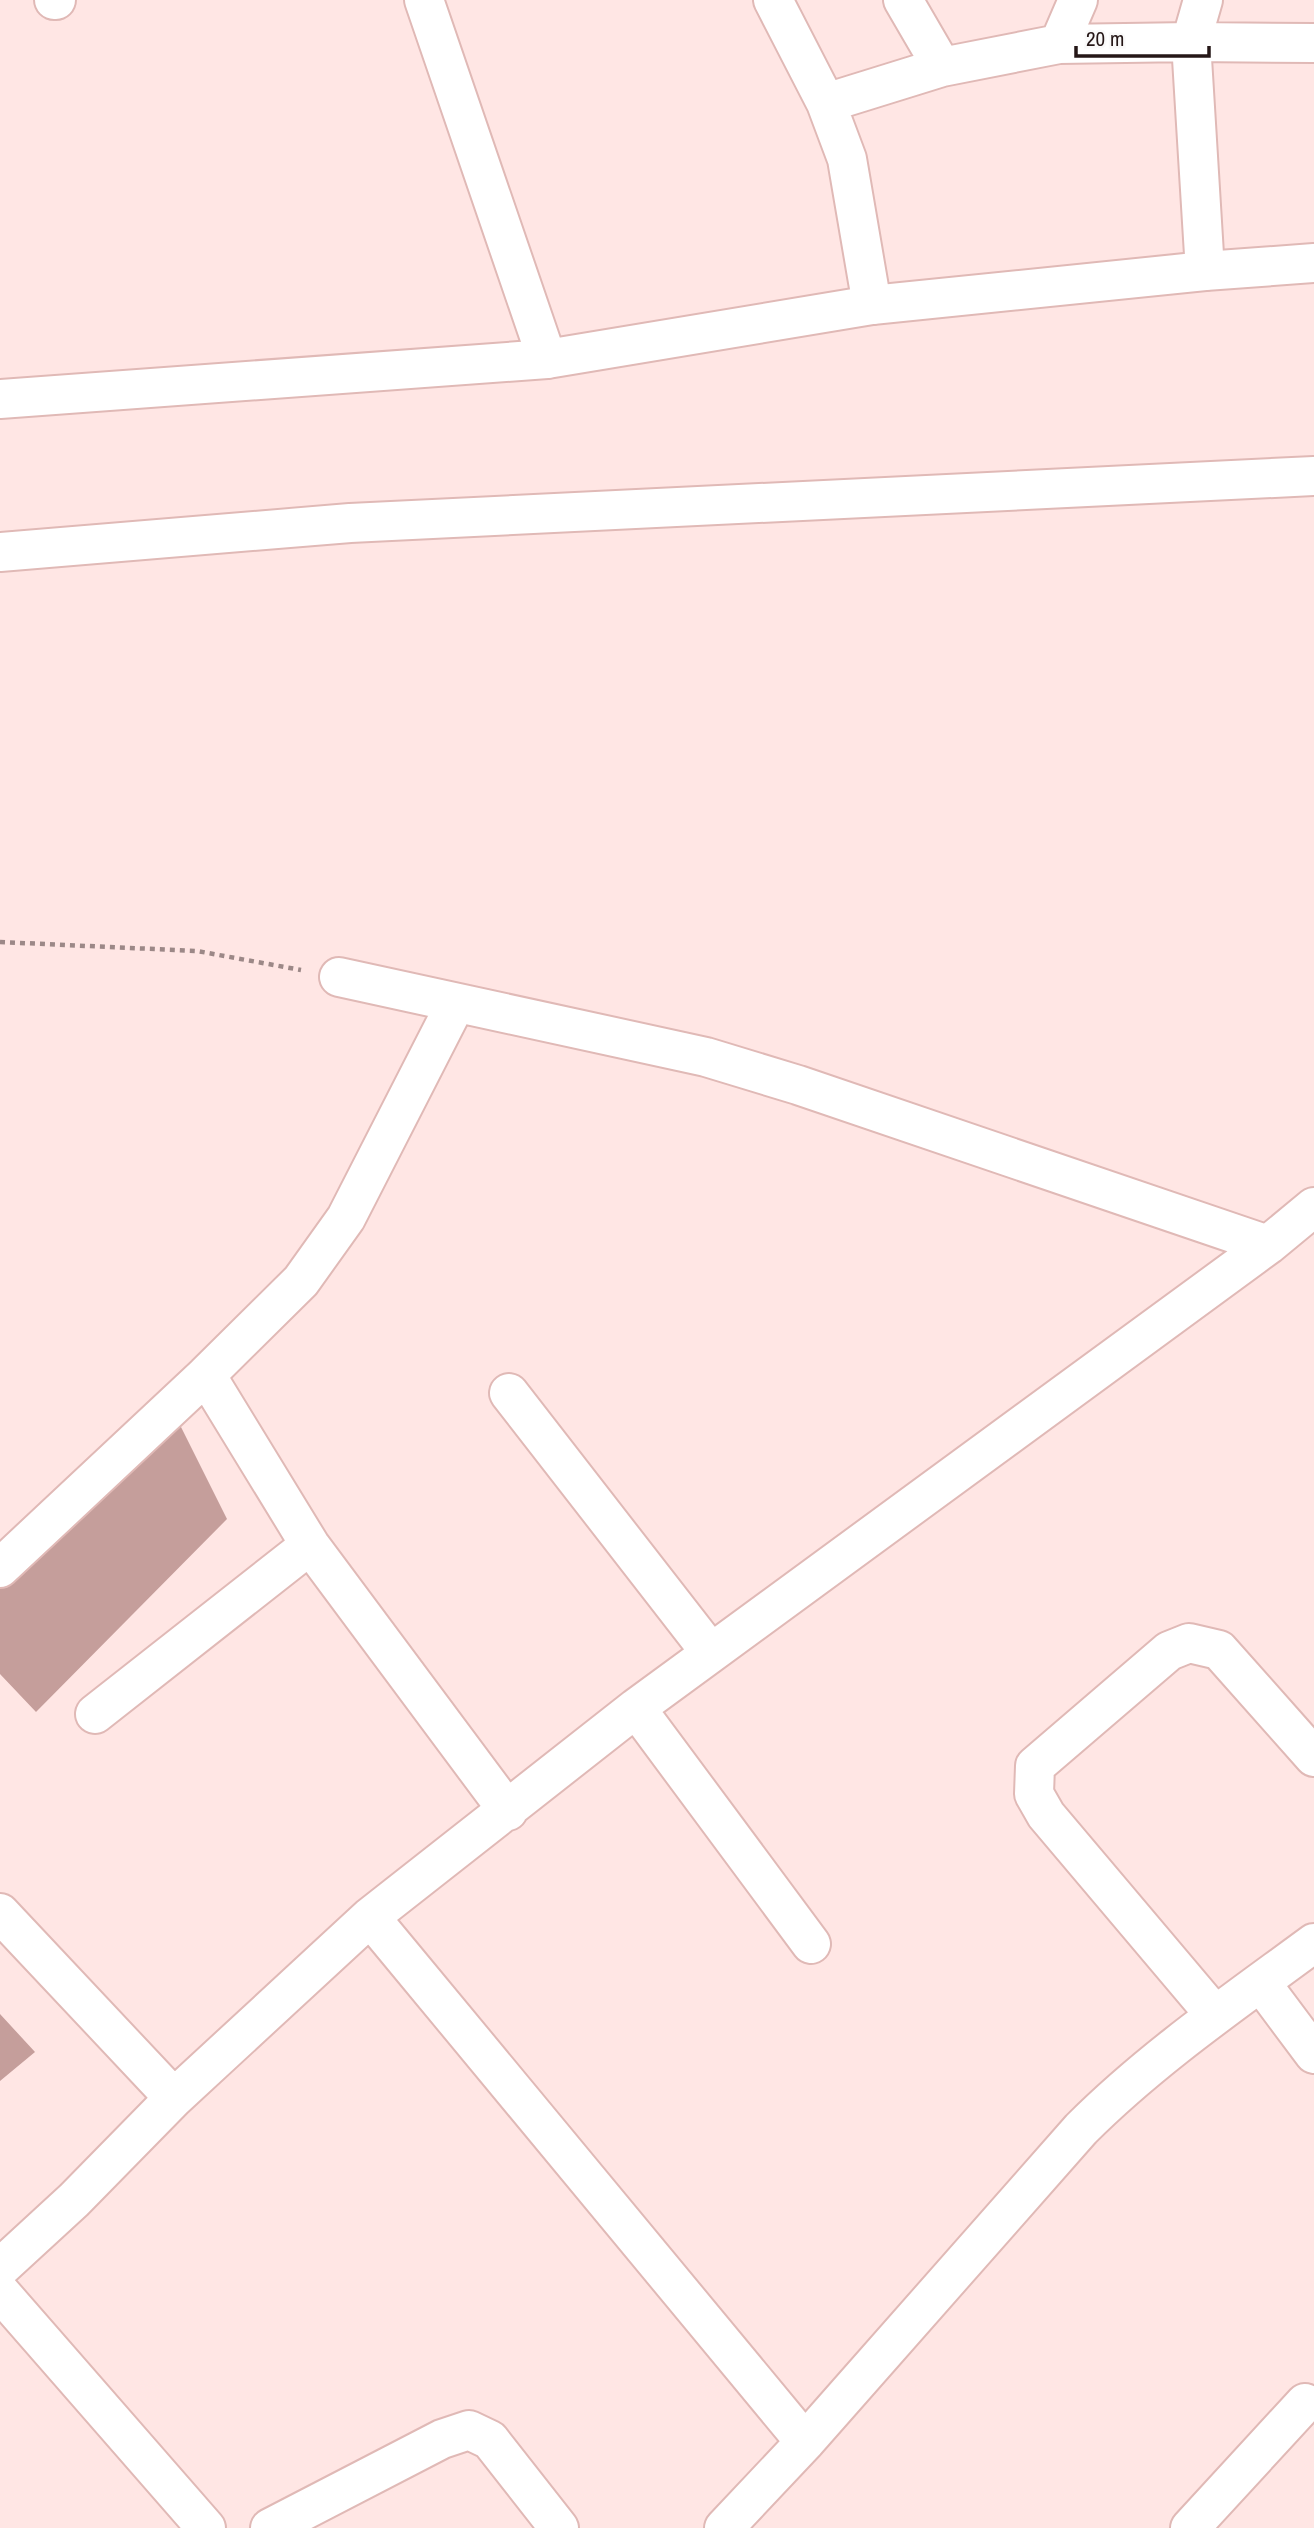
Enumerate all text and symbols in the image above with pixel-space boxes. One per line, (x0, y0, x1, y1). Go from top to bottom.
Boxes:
scale bar (1076, 14, 1209, 58)
text: 20 m (1086, 24, 1124, 53)

